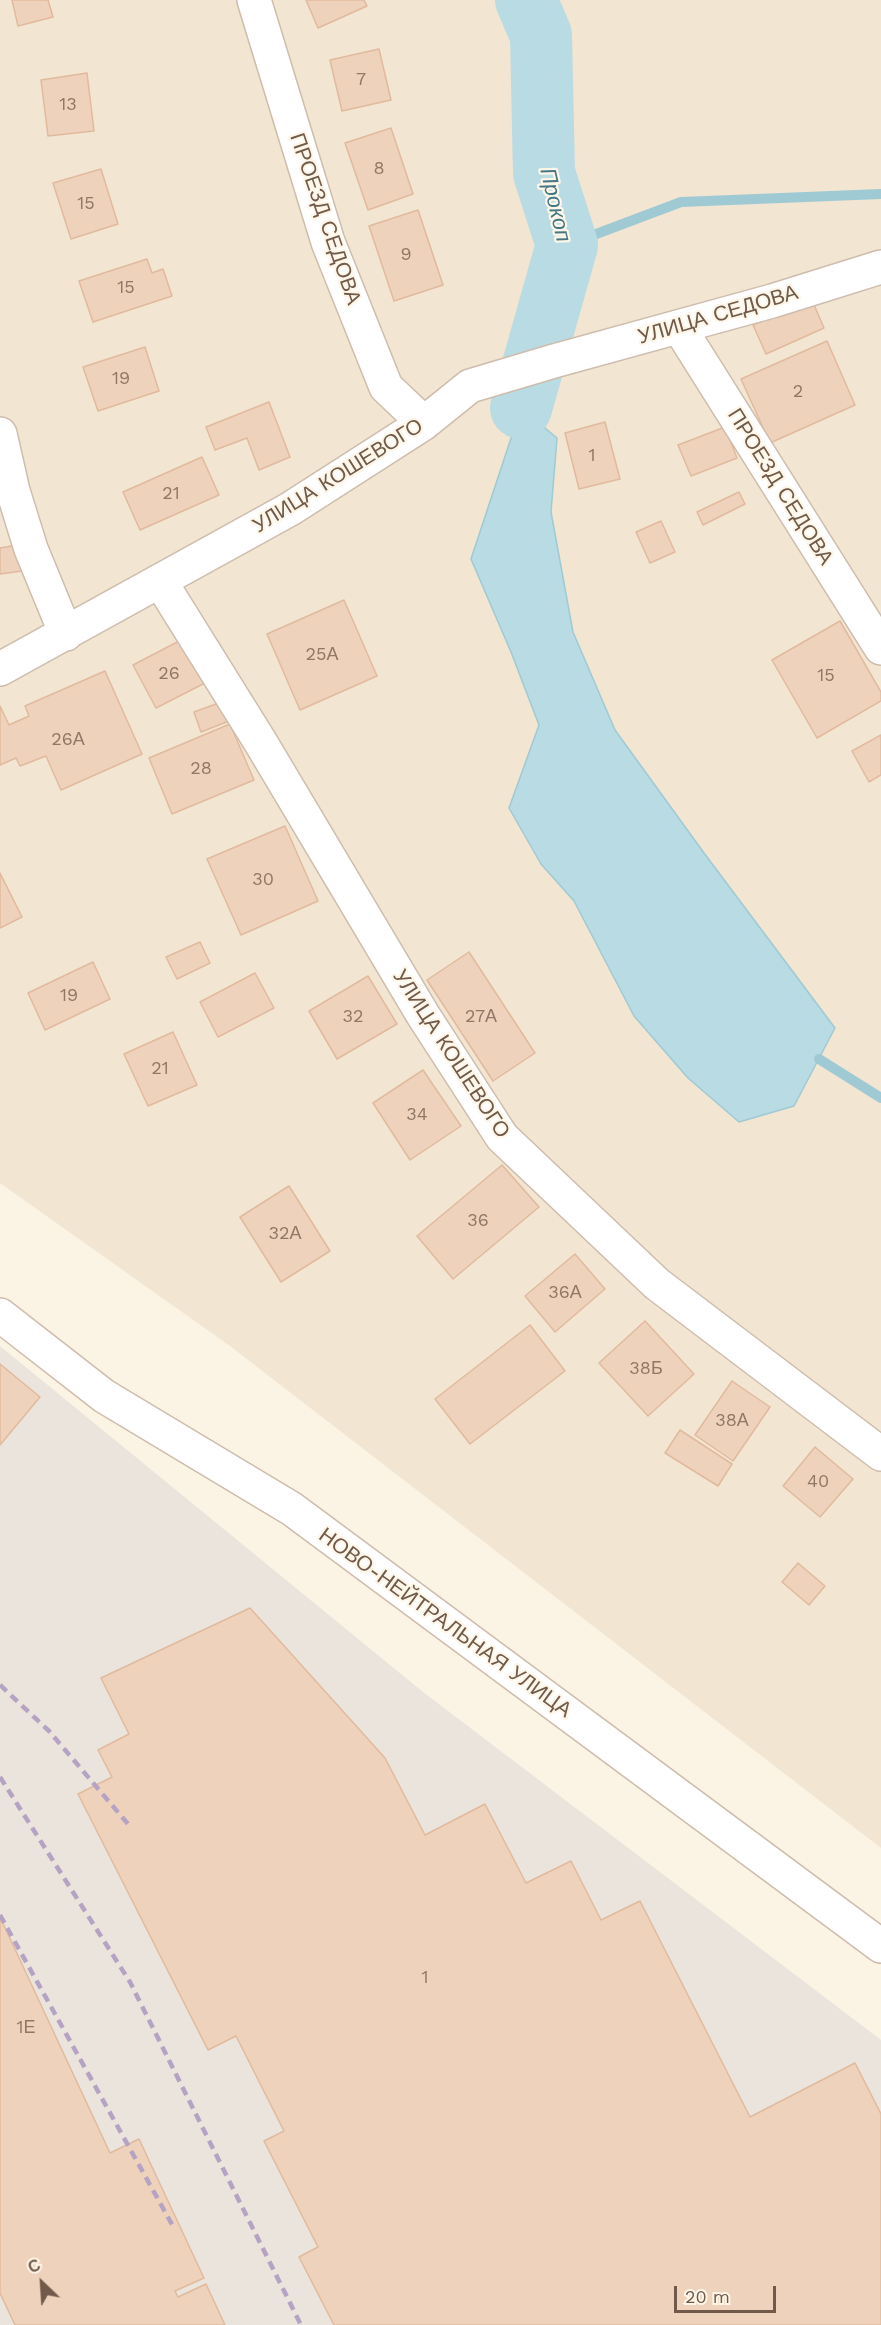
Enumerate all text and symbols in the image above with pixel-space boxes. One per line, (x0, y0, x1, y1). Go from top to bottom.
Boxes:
house number: 7 (356, 69, 366, 91)
house number: 13 (59, 94, 77, 116)
street label: ПРОЕЗД СЕДОВА (284, 130, 366, 308)
house number: 8 (373, 158, 385, 180)
water label: Прокоп (534, 165, 576, 245)
house number: 15 (77, 193, 95, 215)
house number: 9 (400, 244, 412, 266)
house number: 15 (117, 277, 135, 299)
street label: УЛИЦА СЕДОВА (635, 280, 801, 350)
house number: 19 (112, 368, 130, 390)
house number: 2 (793, 381, 803, 403)
street label: ПРОЕЗД СЕДОВА (722, 404, 838, 570)
street label: УЛИЦА КОШЕВОГО (248, 413, 428, 539)
house number: 1 (588, 445, 596, 467)
house number: 21 (162, 483, 180, 505)
house number: 25А (306, 644, 338, 666)
house number: 26 (158, 663, 180, 685)
house number: 15 (817, 665, 835, 687)
house number: 26А (51, 729, 85, 751)
house number: 28 (190, 758, 212, 780)
house number: 30 (252, 869, 274, 891)
street label: УЛИЦА КОШЕВОГО (387, 965, 515, 1143)
house number: 19 (60, 985, 78, 1007)
house number: 32 (343, 1006, 363, 1028)
house number: 27А (465, 1006, 497, 1028)
house number: 21 (151, 1058, 169, 1080)
house number: 34 (406, 1104, 428, 1126)
house number: 36 (467, 1210, 489, 1232)
house number: 32А (269, 1223, 301, 1245)
house number: 36А (548, 1282, 582, 1304)
house number: 38Б (629, 1358, 663, 1380)
house number: 38А (715, 1410, 749, 1432)
house number: 40 (807, 1471, 829, 1493)
street label: НОВО-НЕЙТРАЛЬНАЯ УЛИЦА (314, 1523, 576, 1723)
house number: 1 (421, 1967, 429, 1989)
house number: 1Е (16, 2017, 36, 2039)
north arrow (12, 2253, 72, 2313)
text: С (25, 2255, 43, 2277)
scale bar (677, 2274, 779, 2312)
text: 20 m (685, 2286, 730, 2307)

